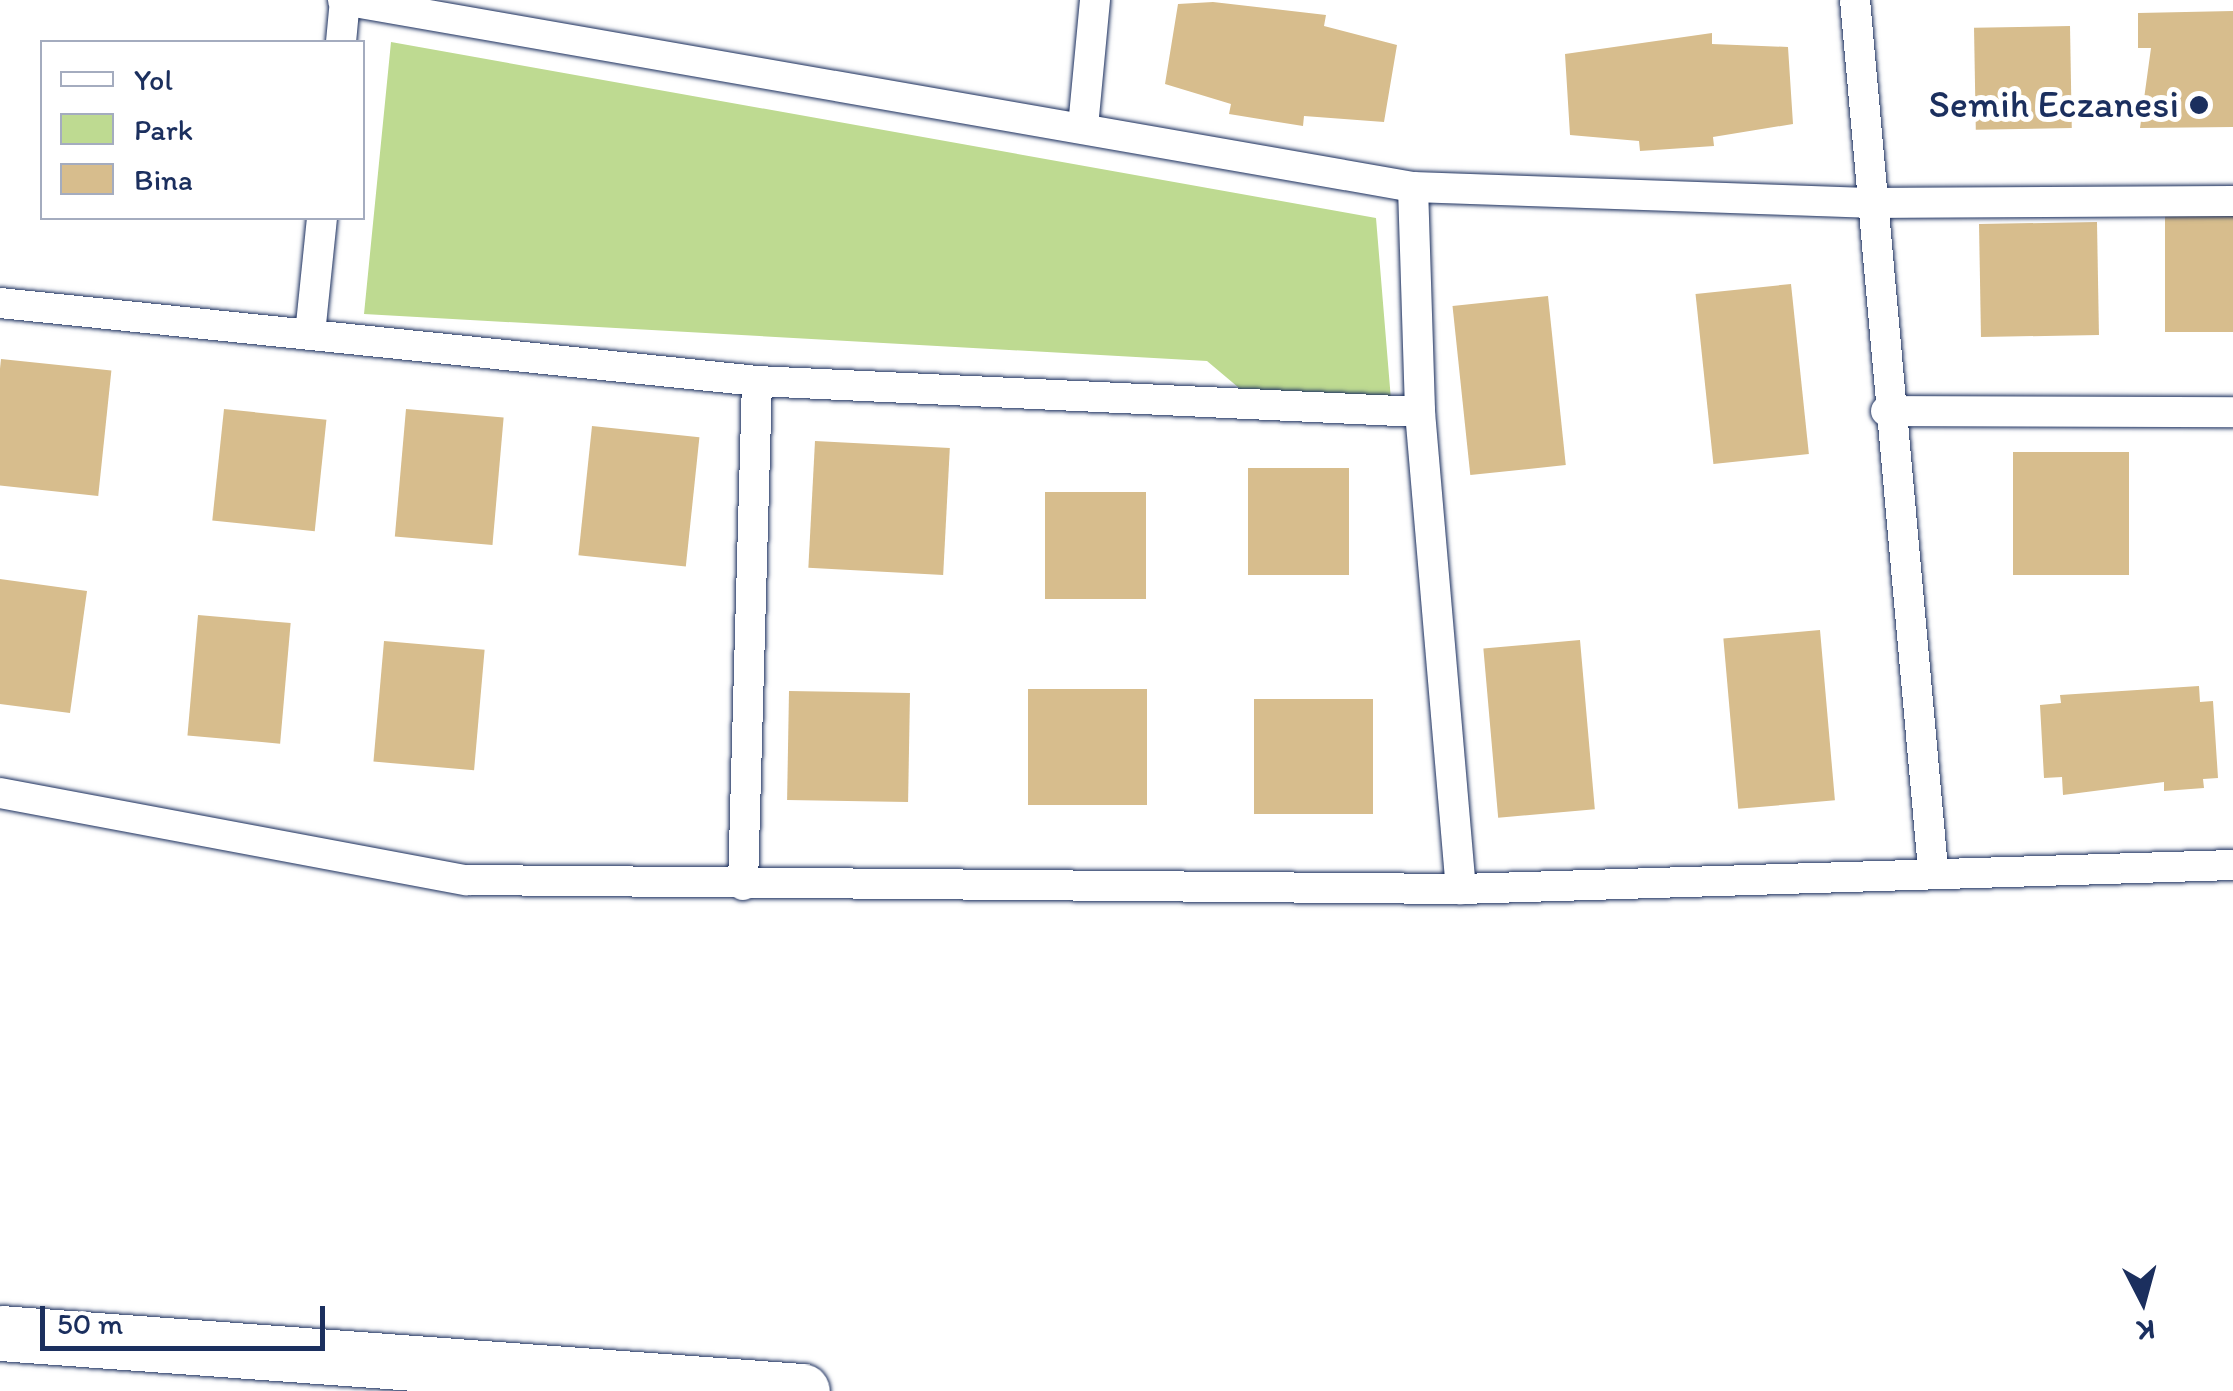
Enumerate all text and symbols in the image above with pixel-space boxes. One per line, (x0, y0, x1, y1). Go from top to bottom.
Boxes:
legend (40, 40, 365, 220)
text: Yol (134, 61, 173, 98)
place label: Semih Eczanesi (1928, 82, 2179, 128)
marker: Semih Eczanesi (2188, 94, 2210, 116)
text: Park (134, 111, 193, 148)
text: Bina (134, 161, 193, 198)
north arrow (2093, 1251, 2193, 1351)
scale bar (45, 1286, 330, 1348)
text: 50 m (57, 1305, 123, 1342)
text: K (2135, 1313, 2157, 1349)

